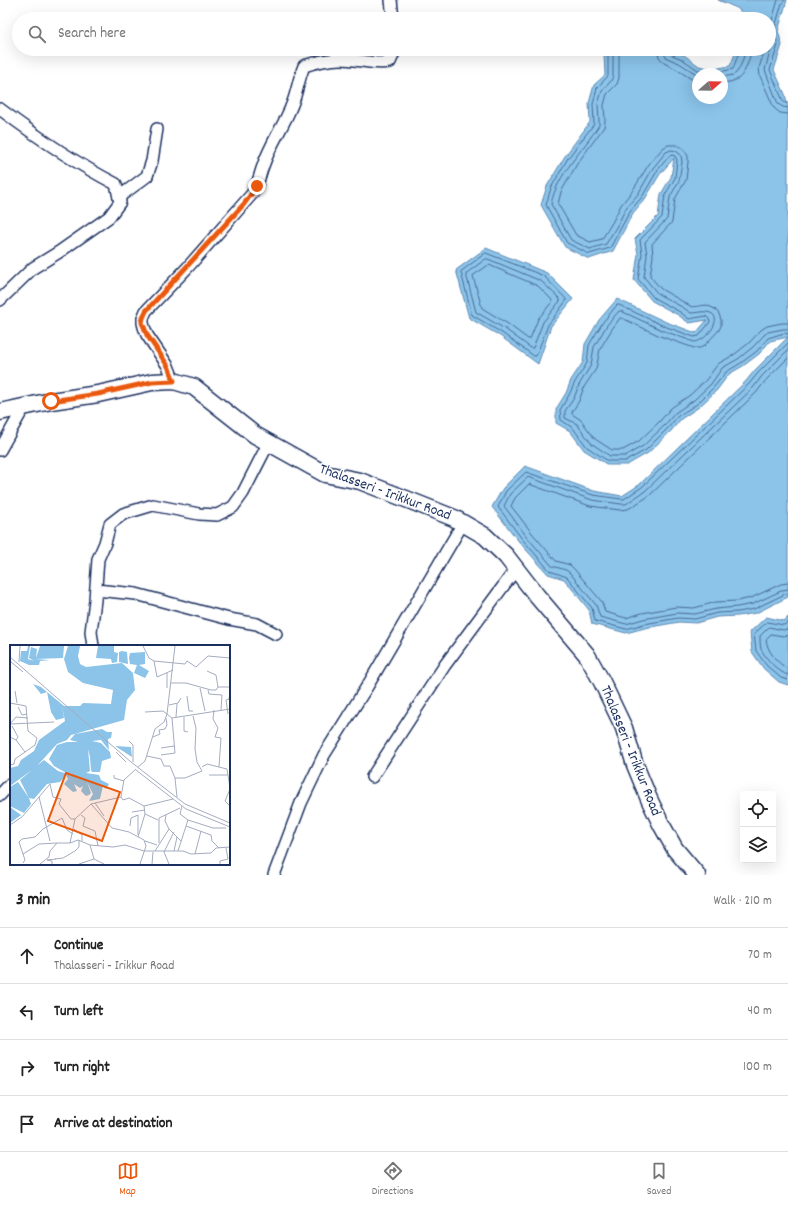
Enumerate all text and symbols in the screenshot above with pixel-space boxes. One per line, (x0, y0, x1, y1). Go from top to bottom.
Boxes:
search box (12, 12, 776, 56)
icon: search (26, 23, 48, 45)
text: Search here (58, 23, 126, 45)
north arrow (692, 68, 728, 104)
route end (248, 177, 266, 195)
route start (42, 392, 60, 410)
street label: Thalasseri - Irikkur Road (316, 459, 454, 527)
inset map (10, 645, 230, 865)
street label: Thalasseri - Irikkur Road (594, 683, 666, 819)
map controls (740, 791, 776, 863)
button: locate (740, 791, 776, 827)
button: layers (740, 827, 776, 863)
text: 3 min (16, 889, 50, 913)
text: Walk · 210 m (714, 892, 772, 911)
text: Continue (54, 935, 103, 957)
icon: ahead (16, 945, 38, 967)
text: 70 m (748, 946, 772, 965)
text: Thalasseri - Irikkur Road (54, 957, 174, 976)
icon: left (16, 1001, 38, 1023)
text: Turn left (54, 1001, 103, 1023)
text: 40 m (748, 1002, 772, 1021)
icon: right (16, 1057, 38, 1079)
text: Turn right (54, 1057, 110, 1079)
text: 100 m (743, 1058, 772, 1077)
icon: arrive (16, 1113, 38, 1135)
text: Arrive at destination (54, 1113, 172, 1135)
tab: Map (117, 1160, 139, 1200)
tab: Directions (372, 1160, 414, 1200)
tab: Saved (647, 1160, 671, 1200)

